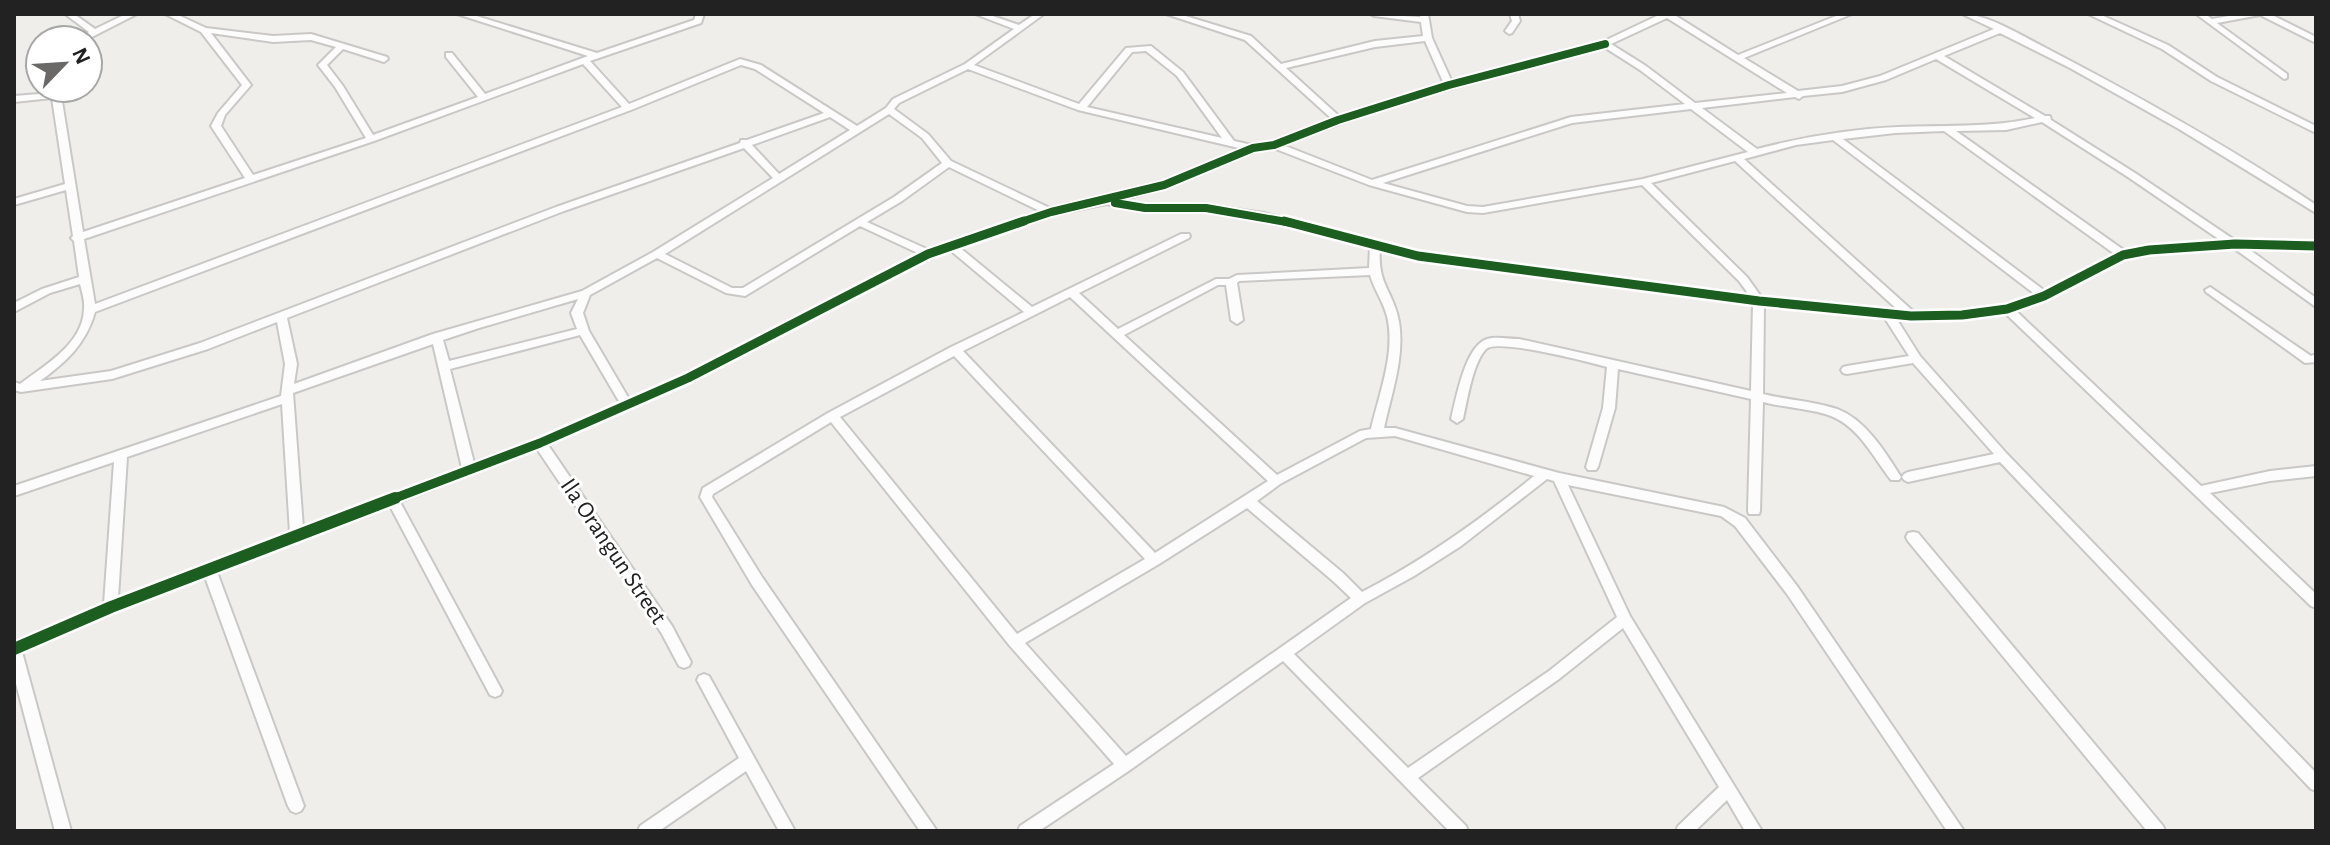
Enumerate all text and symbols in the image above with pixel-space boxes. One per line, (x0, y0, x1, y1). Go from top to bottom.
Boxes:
north arrow (24, 24, 104, 104)
text: N (68, 44, 94, 68)
street label: Ila Orangun Street (556, 474, 671, 629)

